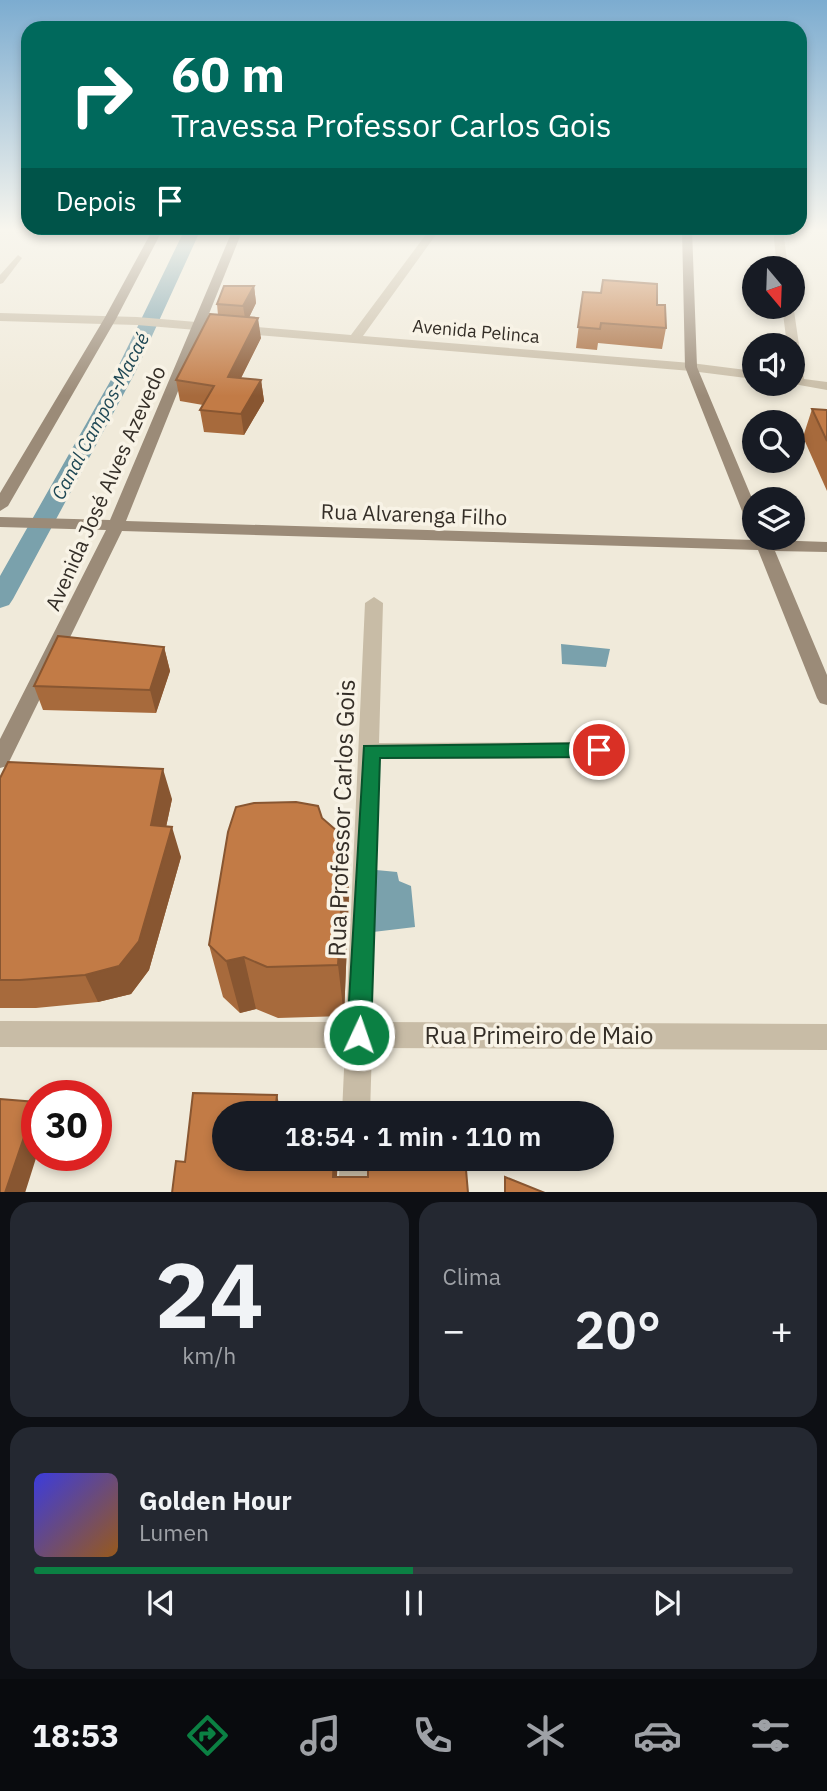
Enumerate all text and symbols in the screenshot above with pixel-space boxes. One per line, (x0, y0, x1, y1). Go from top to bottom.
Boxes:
text: 60 m (171, 42, 285, 105)
icon: right (56, 49, 147, 140)
text: Travessa Professor Carlos Gois (171, 104, 612, 146)
icon: arrive (151, 182, 189, 220)
text: Depois (56, 184, 137, 218)
north arrow (742, 256, 805, 318)
map controls (742, 256, 805, 550)
street label: Avenida Pelinca (411, 314, 541, 348)
water label: Canal Campos-Macaé (46, 328, 154, 503)
button: sound (742, 333, 805, 396)
street label: Avenida José Alves Azevedo (38, 361, 172, 615)
button: search (742, 410, 805, 473)
button: layers (742, 487, 805, 550)
street label: Rua Alvarenga Filho (320, 497, 508, 531)
street label: Rua Professor Carlos Gois (320, 679, 362, 957)
pin (569, 720, 629, 780)
icon: arrive (580, 731, 618, 769)
position arrow (322, 998, 396, 1072)
street label: Rua Primeiro de Maio (424, 1019, 654, 1051)
speed limit sign: 30 (21, 1080, 112, 1171)
text: 18:54 · 1 min · 110 m (285, 1119, 541, 1153)
text: 24 (155, 1235, 264, 1353)
text: Clima (443, 1261, 501, 1291)
text: 20° (574, 1296, 661, 1363)
text: − (443, 1305, 465, 1354)
text: + (770, 1305, 793, 1354)
text: km/h (182, 1340, 236, 1370)
text: Golden Hour (139, 1483, 292, 1517)
text: Lumen (139, 1517, 209, 1547)
icon: previous (142, 1584, 180, 1622)
icon: pause (395, 1584, 433, 1622)
icon: next (648, 1584, 686, 1622)
icon: directions (183, 1711, 232, 1760)
icon: music (296, 1711, 345, 1760)
icon: phone (408, 1711, 457, 1760)
icon: climate (521, 1711, 570, 1760)
icon: car (633, 1711, 682, 1760)
icon: filters (746, 1711, 795, 1760)
text: 18:53 (32, 1714, 119, 1756)

